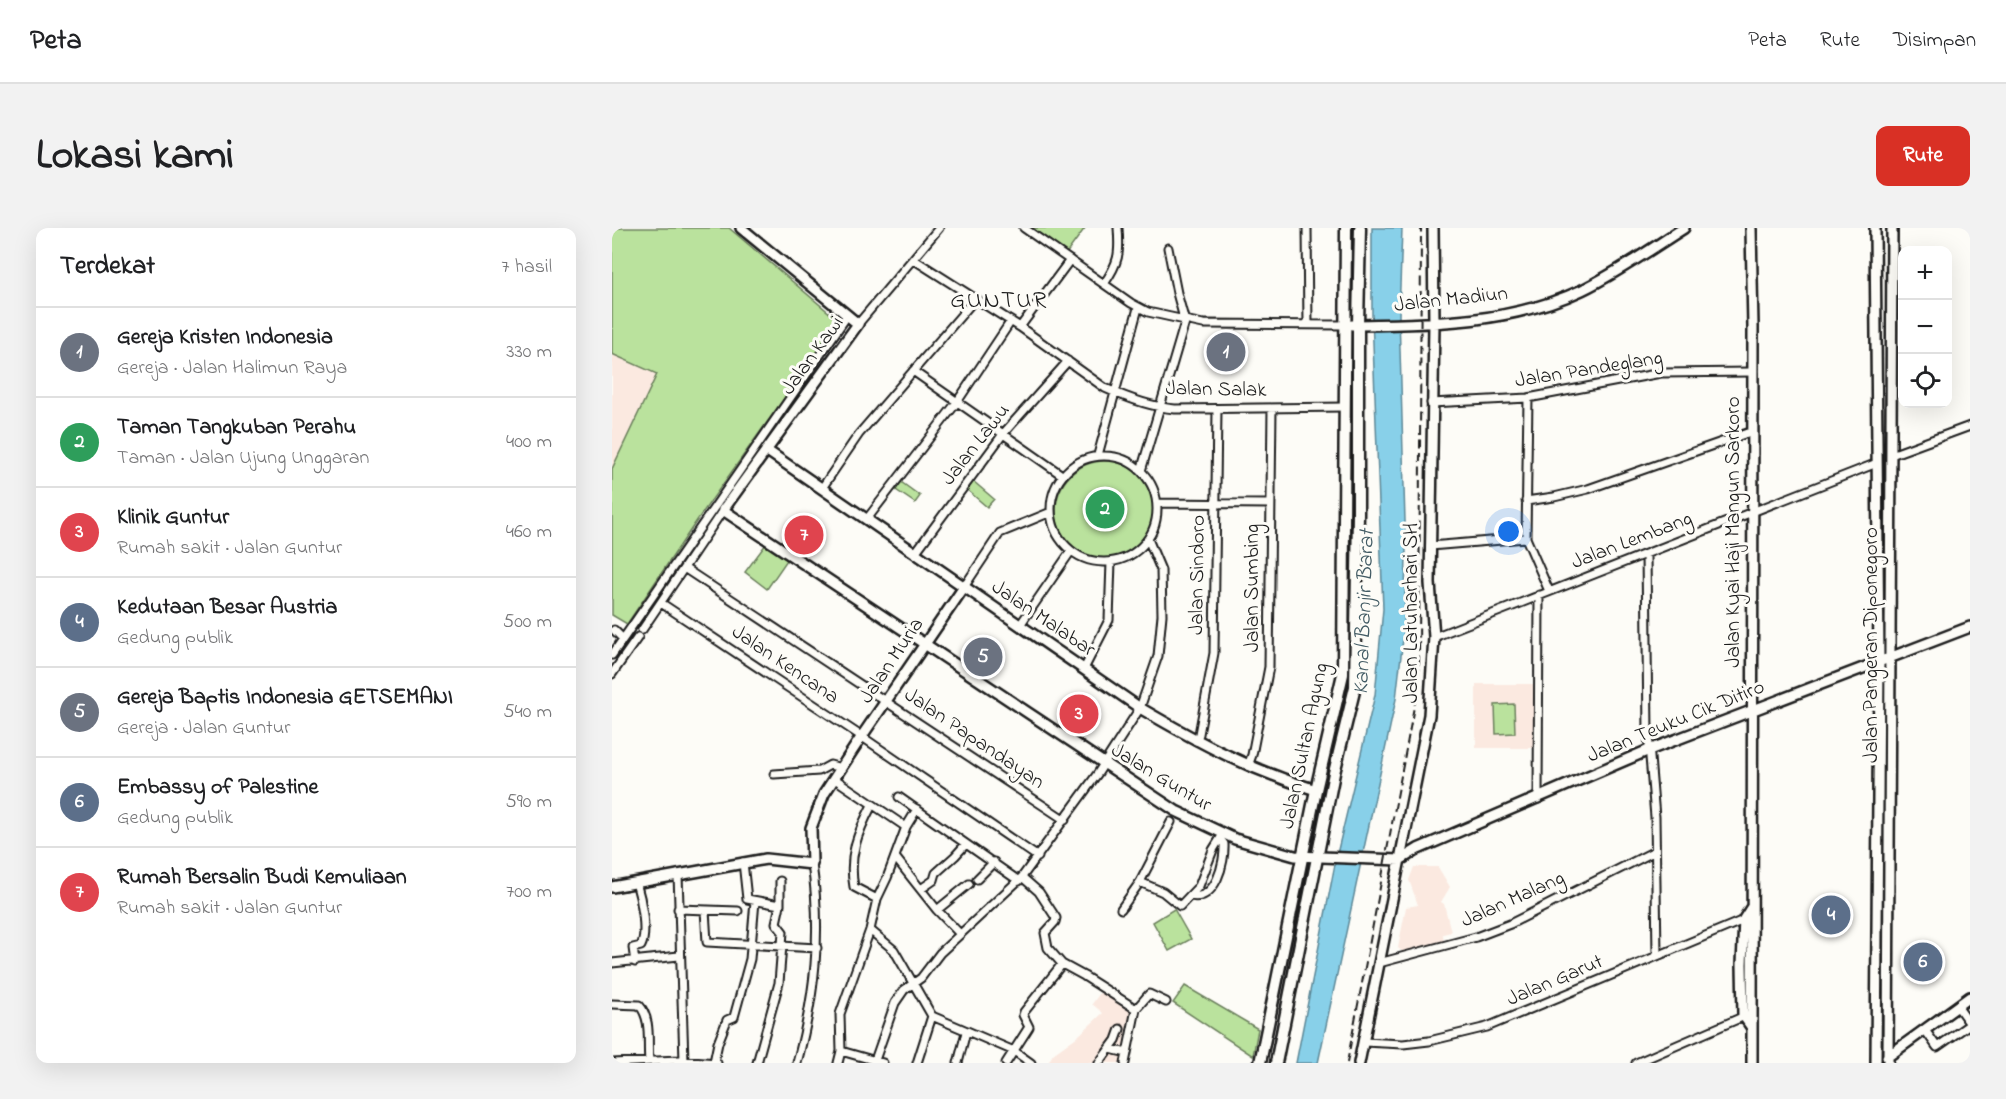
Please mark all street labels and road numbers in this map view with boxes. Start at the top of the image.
street label: Jalan Madiun [1393,279,1509,321]
street label: Jalan Kawi [774,310,852,402]
street label: Jalan Pandeglang [1513,344,1665,398]
street label: Jalan Salak [1165,374,1268,406]
street label: Jalan Kyai Haji Mangun Sarkoro [1719,396,1751,668]
street label: Jalan Lawu [934,398,1018,492]
street label: Jalan Lembang [1567,504,1698,580]
street label: Jalan Sindoro [1182,515,1214,635]
street label: Jalan Latuharhari SH [1397,523,1427,703]
street label: Jalan Sumbing [1238,524,1270,652]
street label: Jalan Pangeran Diponegoro [1857,527,1889,763]
street label: Jalan Malabar [985,573,1102,665]
street label: Jalan Muria [852,612,932,710]
street label: Jalan Kencana [725,618,845,712]
street label: Jalan Sultan Agung [1273,660,1339,832]
street label: Jalan Teuku Cik Ditiro [1583,673,1769,771]
street label: Jalan Papandayan [897,681,1050,799]
street label: Jalan Guntur [1105,736,1218,820]
street label: Jalan Malang [1456,864,1571,938]
street label: Jalan Garut [1502,947,1608,1015]

